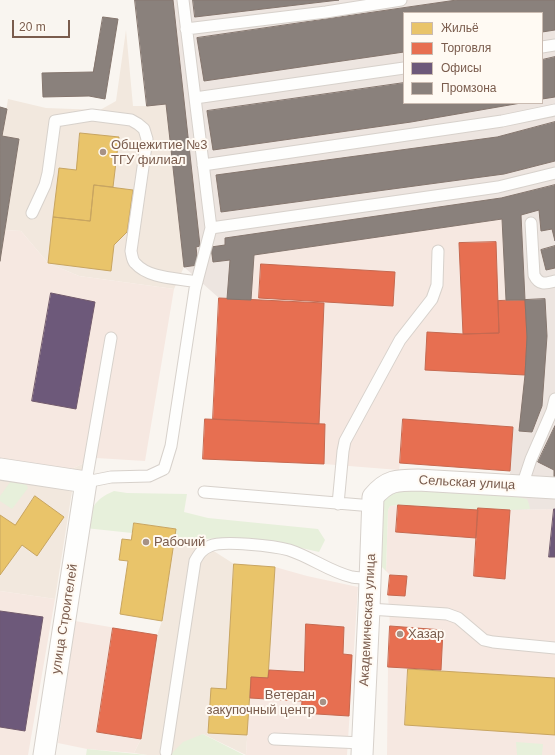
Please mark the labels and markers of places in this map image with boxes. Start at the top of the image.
place label: Общежитие №3 ТГУ филиал [111,137,207,168]
marker: Общежитие №3 ТГУ филиал [98,147,108,157]
place label: Рабочий [154,534,205,550]
marker: Рабочий [141,537,151,547]
place label: Хазар [408,626,444,642]
marker: Хазар [395,629,405,639]
place label: Ветеран закупочный центр [206,687,315,718]
marker: Ветеран закупочный центр [318,697,328,707]

